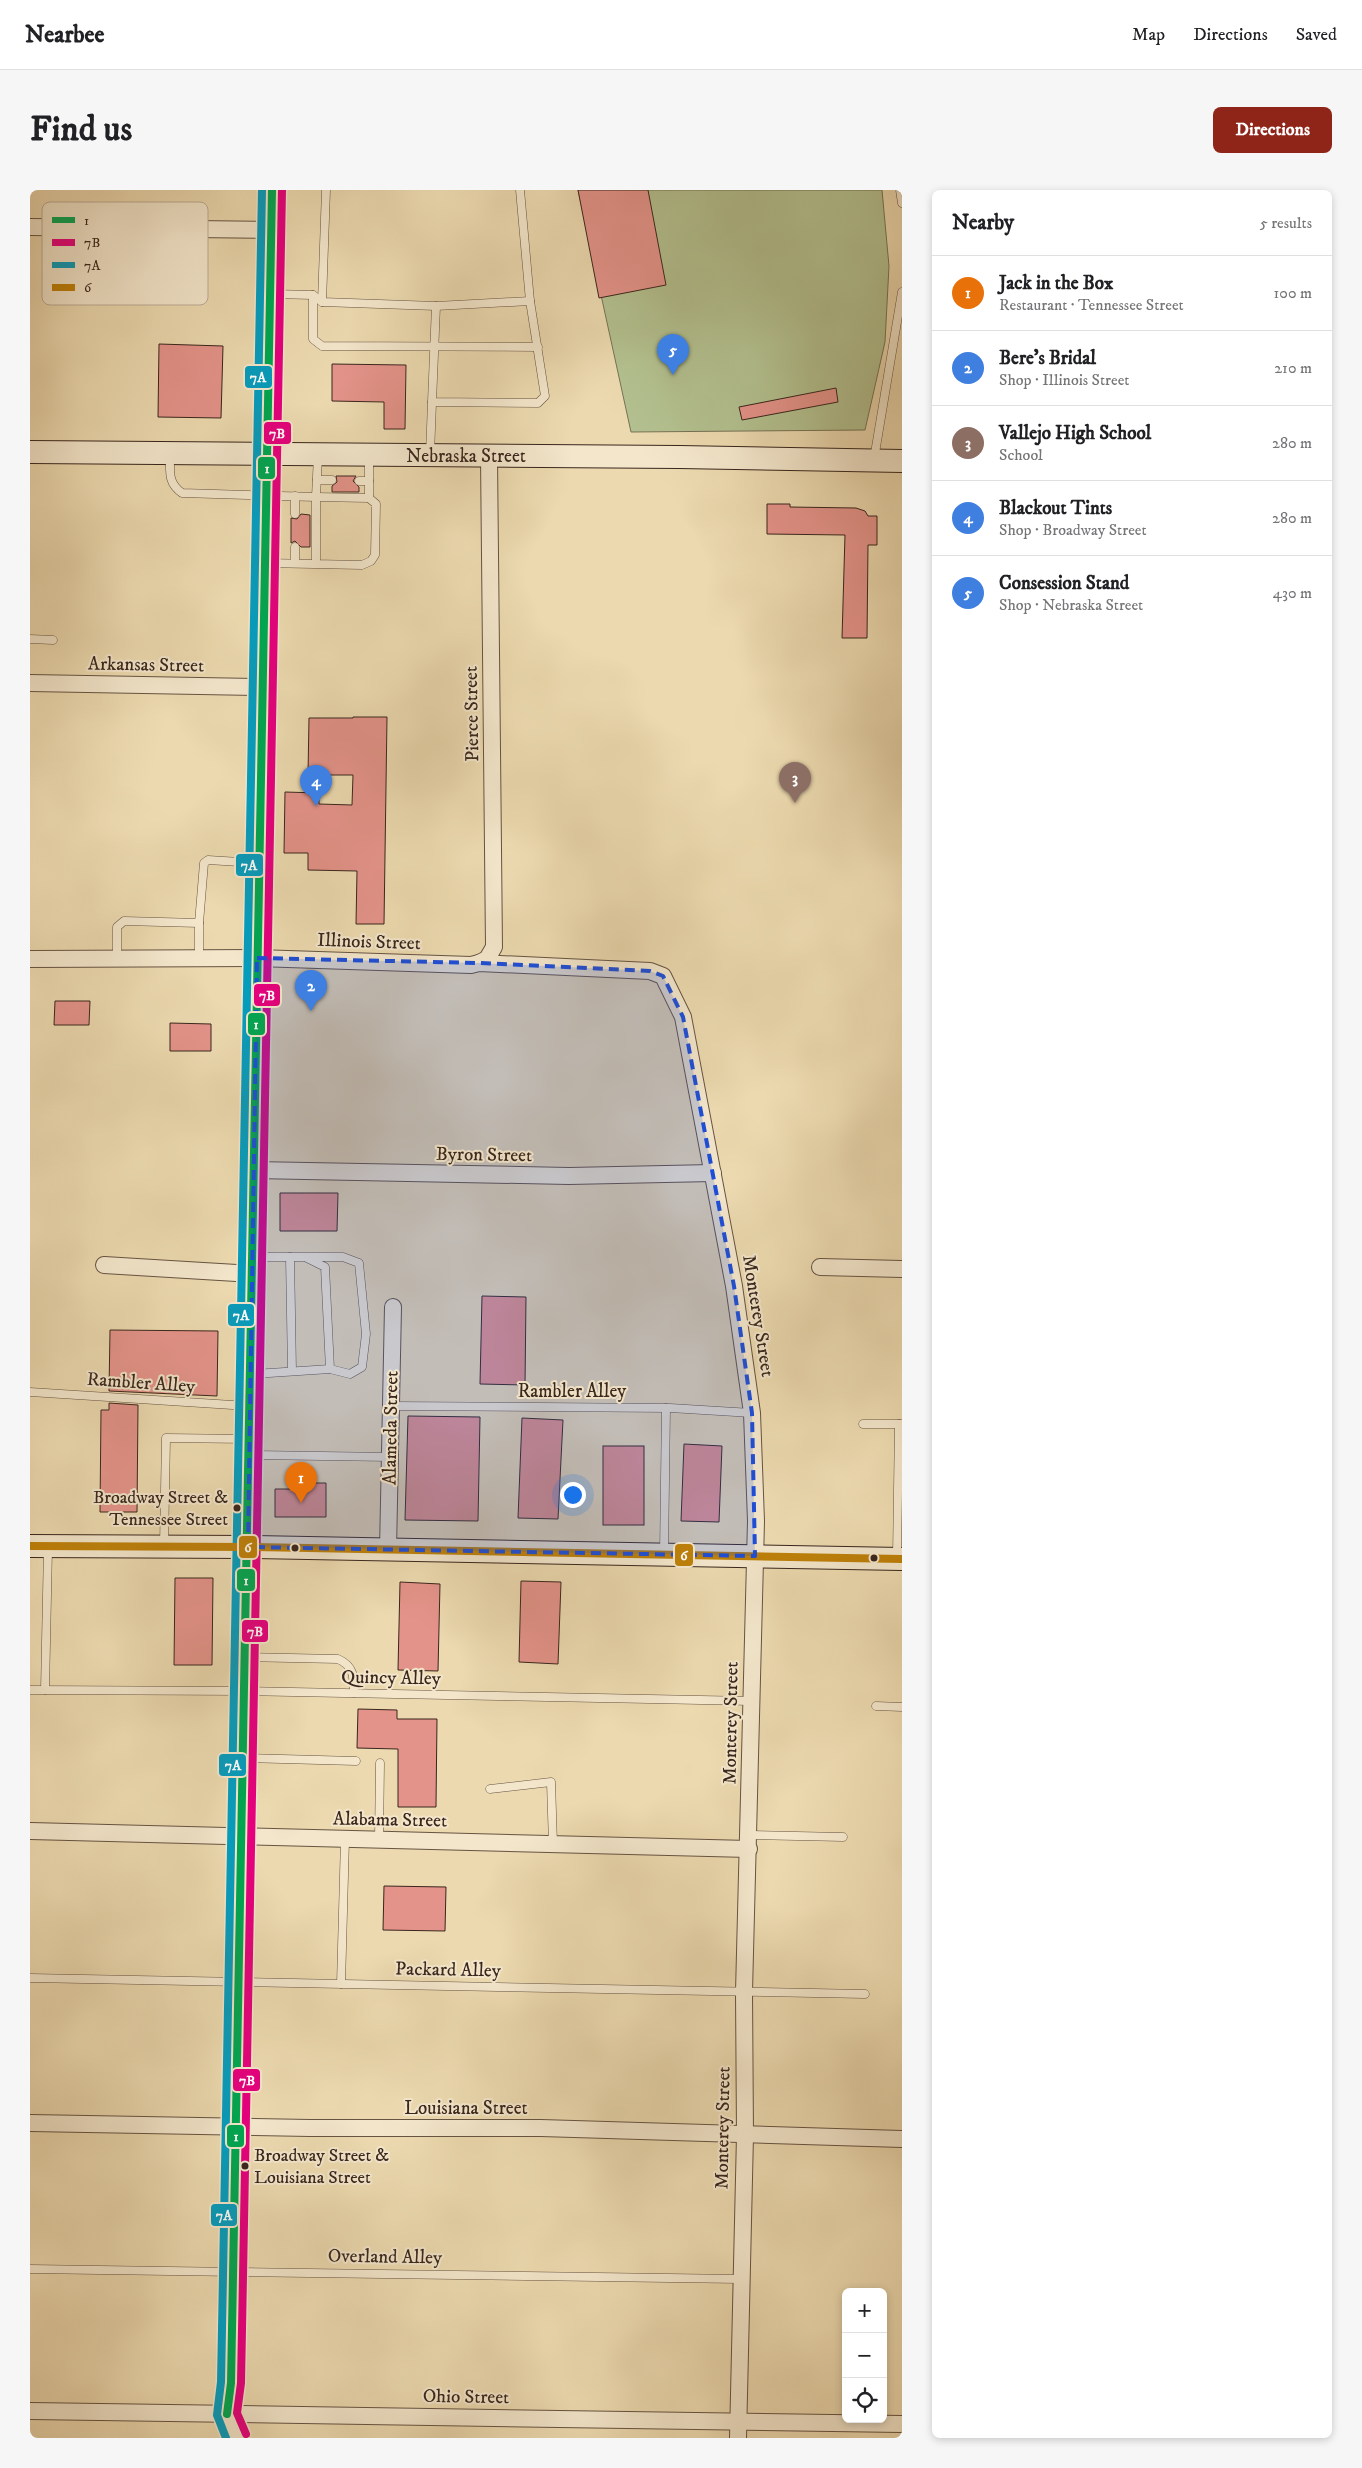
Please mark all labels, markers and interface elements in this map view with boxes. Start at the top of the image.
text: Nearbee [25,20,104,50]
text: Map [1132,24,1165,46]
text: Directions [1193,24,1268,46]
text: Saved [1296,24,1337,46]
button: Directions [1213,107,1332,153]
text: Find us [30,108,132,152]
legend [42,202,208,305]
text: Nearby [952,210,1014,236]
text: 1 [84,212,89,230]
text: 5 results [1260,213,1312,233]
text: 7B [84,234,100,252]
text: 7A [84,257,101,275]
text: Jack in the Box [999,272,1113,295]
text: 6 [84,279,92,297]
text: 1 [965,283,971,303]
text: 100 m [1274,283,1312,303]
text: Restaurant · Tennessee Street [999,295,1184,315]
pin: 5 [657,334,689,375]
text: Bere's Bridal [999,347,1096,370]
text: 2 [964,358,972,378]
text: 210 m [1274,358,1312,378]
line badge: 7A [244,365,273,389]
text: 7A [250,369,267,387]
text: Shop · Illinois Street [999,370,1129,390]
line badge: 7B [263,421,292,445]
text: Vallejo High School [999,422,1151,445]
text: 7B [269,425,285,443]
text: 3 [965,433,971,453]
text: 280 m [1272,433,1312,453]
street label: Nebraska Street [406,445,526,468]
text: School [999,445,1043,465]
line badge: 1 [257,456,276,480]
text: 1 [264,460,270,478]
text: Blackout Tints [999,497,1112,520]
text: 4 [963,508,973,528]
text: 280 m [1272,508,1312,528]
text: Shop · Broadway Street [999,520,1147,540]
text: Consession Stand [999,572,1129,595]
text: 5 [964,583,972,603]
text: 430 m [1273,583,1312,603]
text: Shop · Nebraska Street [999,595,1143,615]
street label: Arkansas Street [88,652,204,678]
street label: Pierce Street [460,666,484,762]
pin: 3 [779,762,811,803]
pin: 4 [300,765,332,806]
line badge: 7A [235,853,264,877]
text: 7A [241,857,258,875]
street label: Illinois Street [317,929,421,955]
pin: 2 [295,970,327,1011]
line badge: 7B [253,983,281,1007]
text: 7B [259,987,275,1005]
line badge: 1 [247,1012,266,1036]
text: 1 [253,1016,259,1034]
street label: Byron Street [436,1143,532,1167]
street label: Monterey Street [737,1253,779,1379]
line badge: 7A [227,1303,255,1327]
text: 7A [233,1307,250,1325]
street label: Rambler Alley [86,1368,197,1398]
street label: Alameda Street [379,1371,403,1485]
street label: Rambler Alley [518,1380,627,1403]
pin: 1 [285,1462,317,1503]
your location [560,1482,586,1508]
place label: Broadway Street & Tennessee Street [93,1487,228,1531]
marker: Broadway Street & Tennessee Street [232,1503,242,1513]
line badge: 6 [238,1535,258,1559]
text: 6 [244,1539,252,1557]
unlabelled marker [290,1543,300,1553]
line badge: 6 [674,1543,694,1567]
text: 6 [680,1547,688,1565]
unlabelled marker [869,1553,879,1563]
line badge: 1 [236,1568,256,1592]
text: 1 [243,1572,249,1590]
line badge: 7B [241,1619,269,1643]
text: 7B [247,1623,263,1641]
street label: Monterey Street [718,1661,744,1785]
street label: Quincy Alley [341,1666,442,1690]
line badge: 7A [218,1753,247,1777]
text: 7A [225,1757,242,1775]
street label: Alabama Street [333,1808,447,1832]
street label: Packard Alley [395,1958,502,1982]
street label: Monterey Street [710,2066,736,2190]
line badge: 7B [232,2068,261,2092]
text: 7B [239,2072,255,2090]
street label: Louisiana Street [404,2097,528,2120]
line badge: 1 [226,2124,245,2148]
text: 1 [233,2128,239,2146]
place label: Broadway Street & Louisiana Street [254,2145,389,2189]
marker: Broadway Street & Louisiana Street [240,2161,250,2171]
line badge: 7A [210,2203,238,2227]
text: 7A [216,2207,233,2225]
street label: Overland Alley [328,2245,443,2270]
map controls [842,2288,887,2423]
button: + [842,2288,887,2333]
button: − [842,2333,887,2378]
button: locate [842,2378,887,2423]
street label: Ohio Street [423,2385,509,2409]

